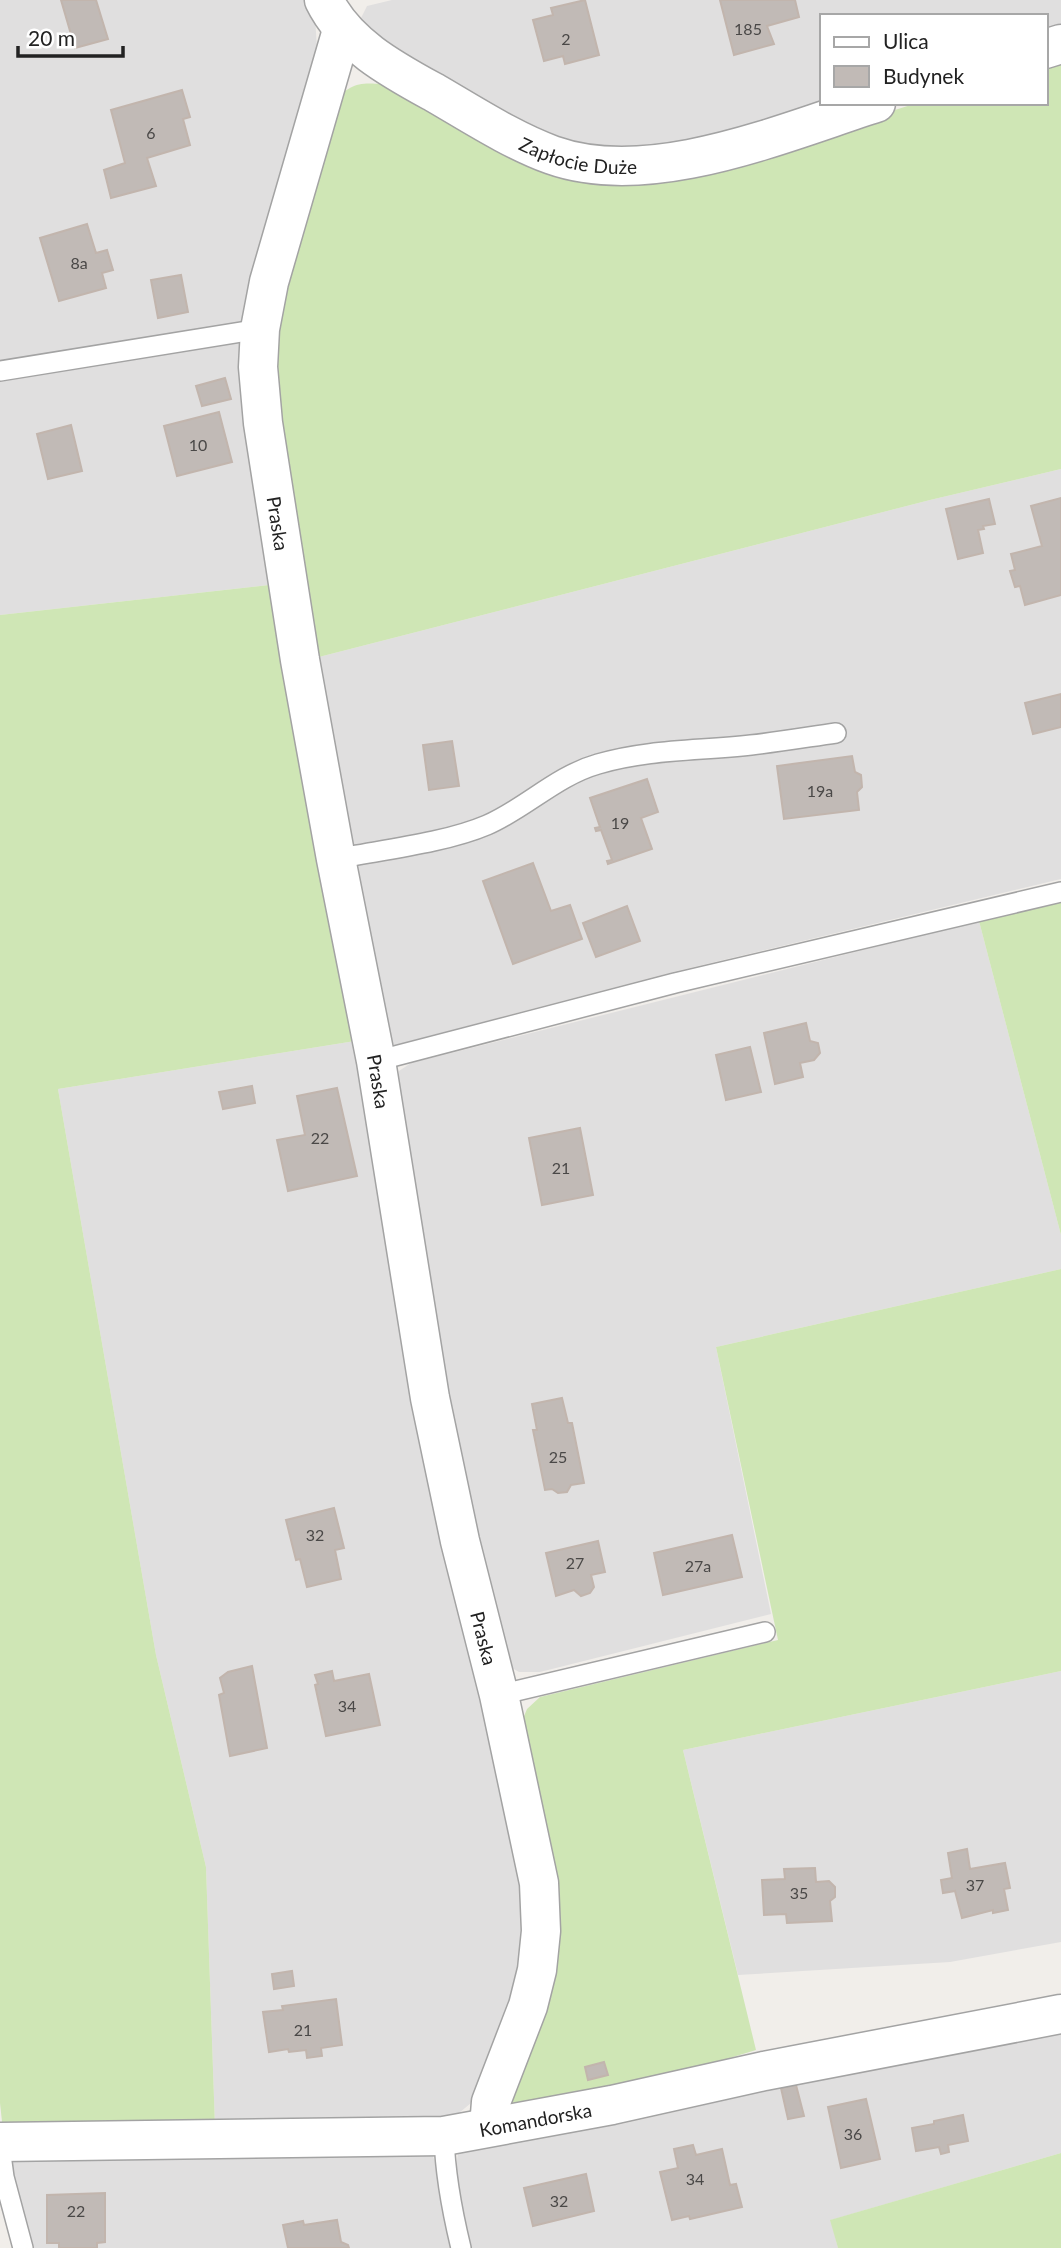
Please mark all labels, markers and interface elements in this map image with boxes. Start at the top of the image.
scale bar [18,14,122,58]
legend [820,14,1047,105]
house number: 185 [734,19,762,38]
text: 20 m [28,25,75,50]
text: Ulica [883,28,929,53]
house number: 2 [561,29,571,48]
text: Budynek [883,63,964,88]
house number: 6 [146,123,156,142]
street label: Zapłocie Duże [516,131,637,178]
house number: 8a [70,253,88,272]
house number: 10 [189,435,207,454]
street label: Praska [263,494,294,552]
house number: 19a [807,781,833,800]
house number: 19 [611,813,629,832]
street label: Praska [363,1052,395,1110]
house number: 22 [311,1128,329,1147]
house number: 21 [552,1158,570,1177]
house number: 25 [549,1447,567,1466]
house number: 32 [306,1525,324,1544]
house number: 27 [566,1553,584,1572]
house number: 27a [685,1556,711,1575]
street label: Praska [467,1609,502,1667]
house number: 34 [338,1696,356,1715]
house number: 37 [966,1875,984,1894]
house number: 35 [790,1883,808,1902]
house number: 21 [294,2020,312,2039]
street label: Komandorska [477,2097,594,2141]
house number: 36 [844,2124,862,2143]
house number: 34 [686,2169,704,2188]
house number: 32 [550,2191,568,2210]
house number: 22 [67,2201,85,2220]

